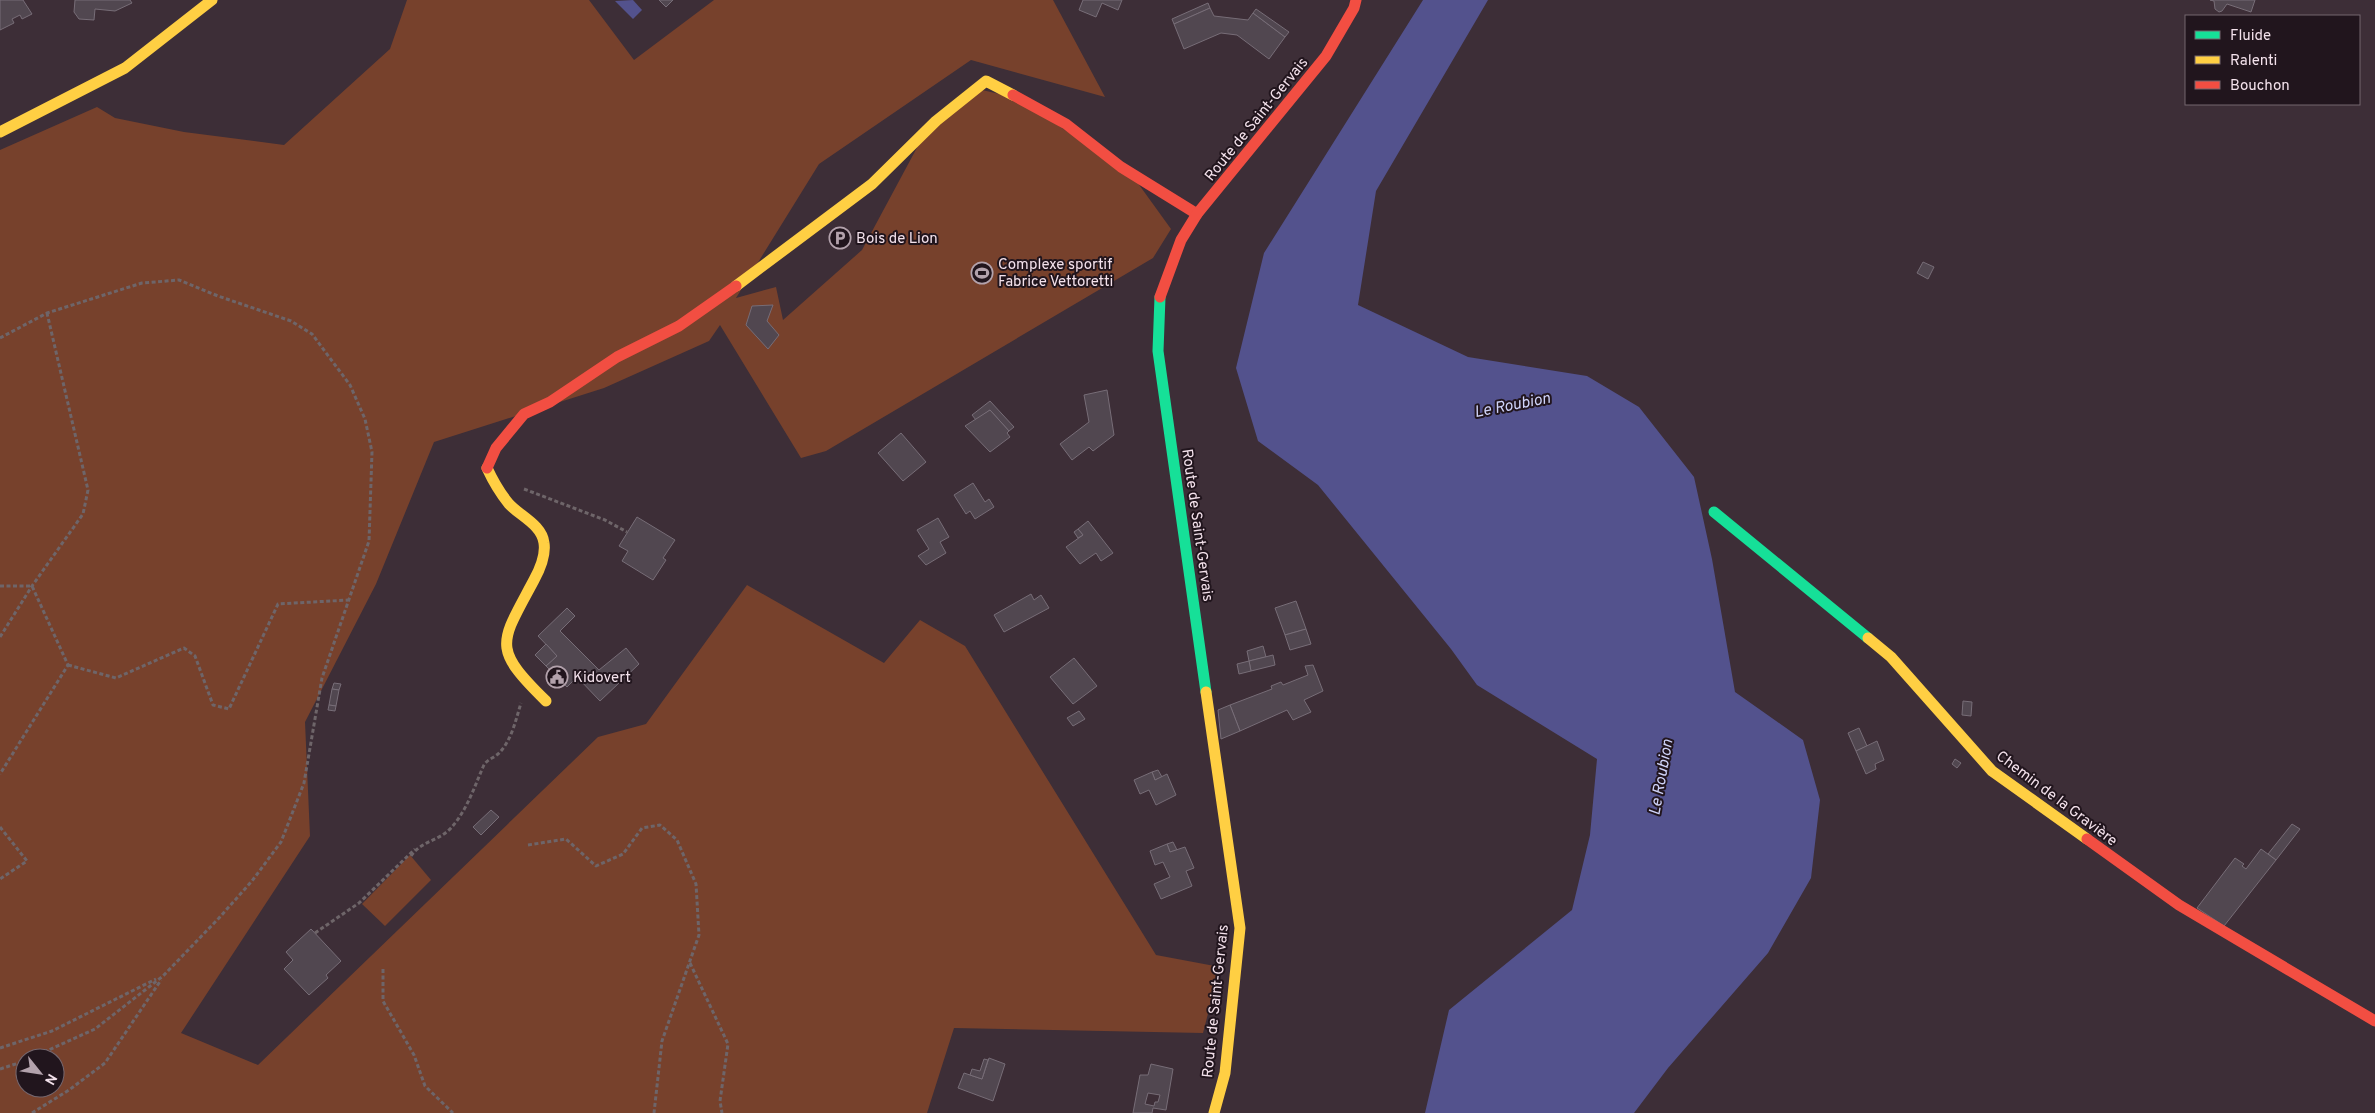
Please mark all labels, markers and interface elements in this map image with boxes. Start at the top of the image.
legend [2185,15,2360,105]
text: Fluide [2230,27,2271,46]
text: Ralenti [2230,52,2277,71]
street label: Route de Saint-Gervais [1201,54,1313,186]
text: Bouchon [2230,77,2290,96]
parking icon: Bois de Lion [828,226,852,250]
place label: Bois de Lion [856,230,938,249]
place label: Complexe sportif Fabrice Vettoretti [998,256,1113,292]
sports icon: Complexe sportif Fabrice Vettoretti [970,261,994,285]
water label: Le Roubion [1473,389,1552,423]
street label: Route de Saint-Gervais [1176,448,1217,603]
public building icon: Kidovert [545,665,569,689]
place label: Kidovert [573,669,631,688]
water label: Le Roubion [1645,737,1679,817]
street label: Chemin de la Gravière [1992,747,2121,851]
street label: Route de Saint-Gervais [1199,924,1234,1079]
north arrow [15,1048,65,1098]
text: N [40,1070,60,1087]

